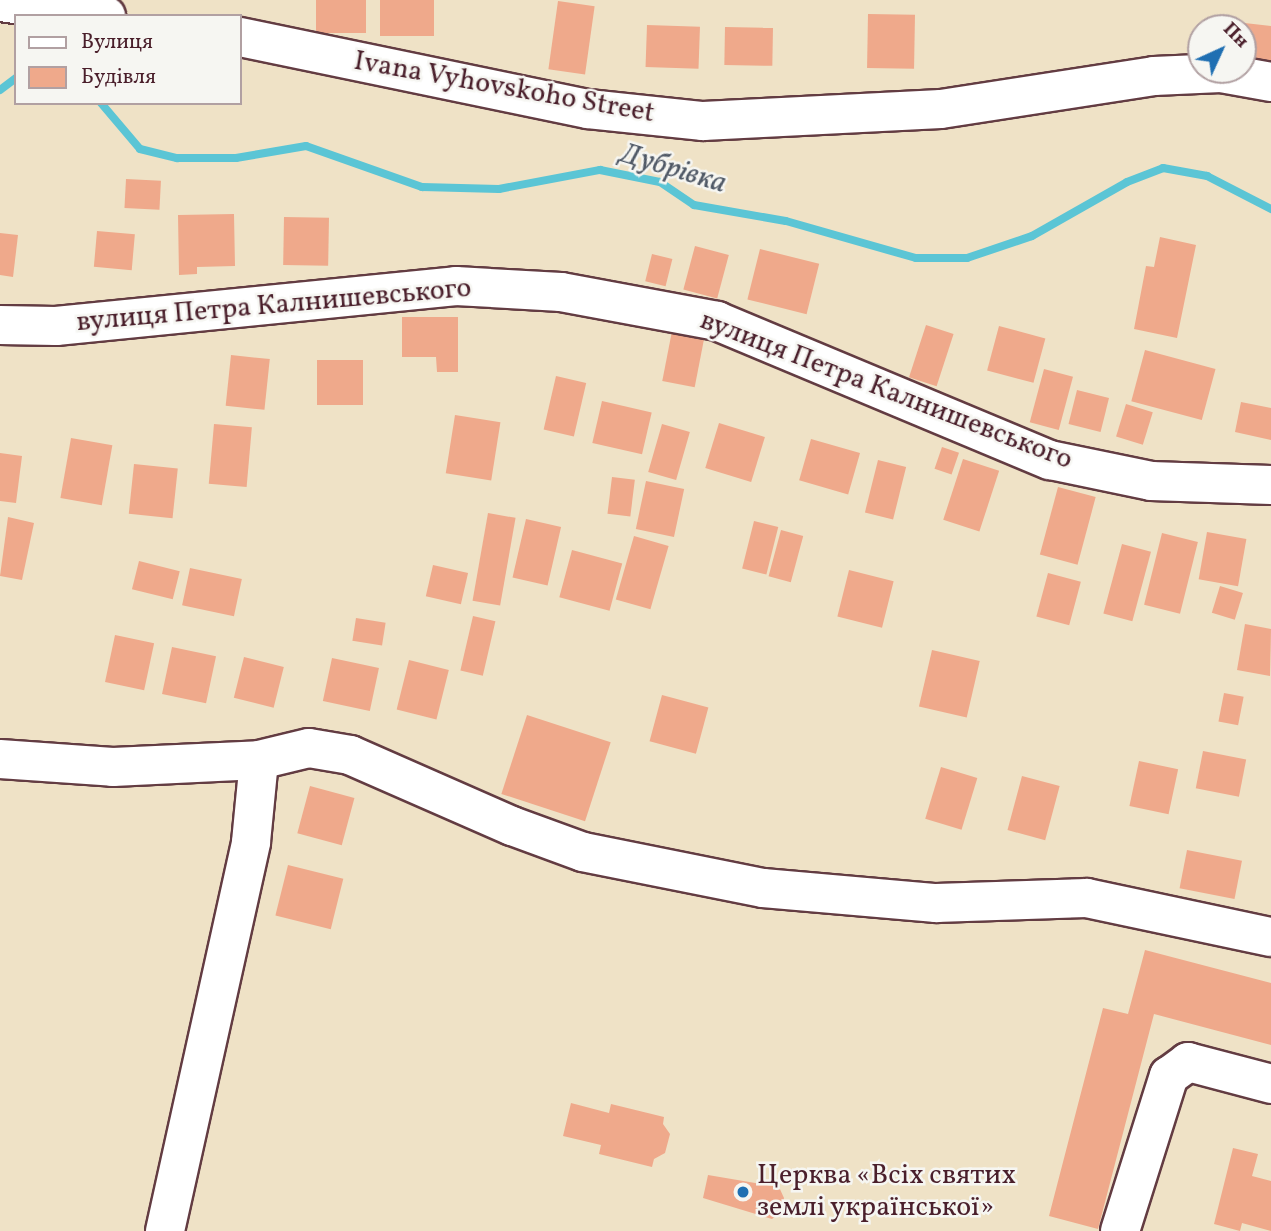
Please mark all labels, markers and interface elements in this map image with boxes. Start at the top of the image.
legend [14,14,242,105]
north arrow [1187,14,1257,84]
text: Пн [1217,17,1254,54]
text: Вулиця [81,28,153,57]
street label: Ivana Vyhovskoho Street [351,45,657,131]
text: Будівля [81,63,156,92]
water label: Дубрівка [615,136,731,202]
street label: вулиця Петра Калнишевського [75,272,473,340]
street label: вулиця Петра Калнишевського [695,304,1077,478]
place label: Церква «Всіх святих землі української» [757,1159,1017,1225]
marker: Церква «Всіх святих землі української» [735,1184,751,1200]

